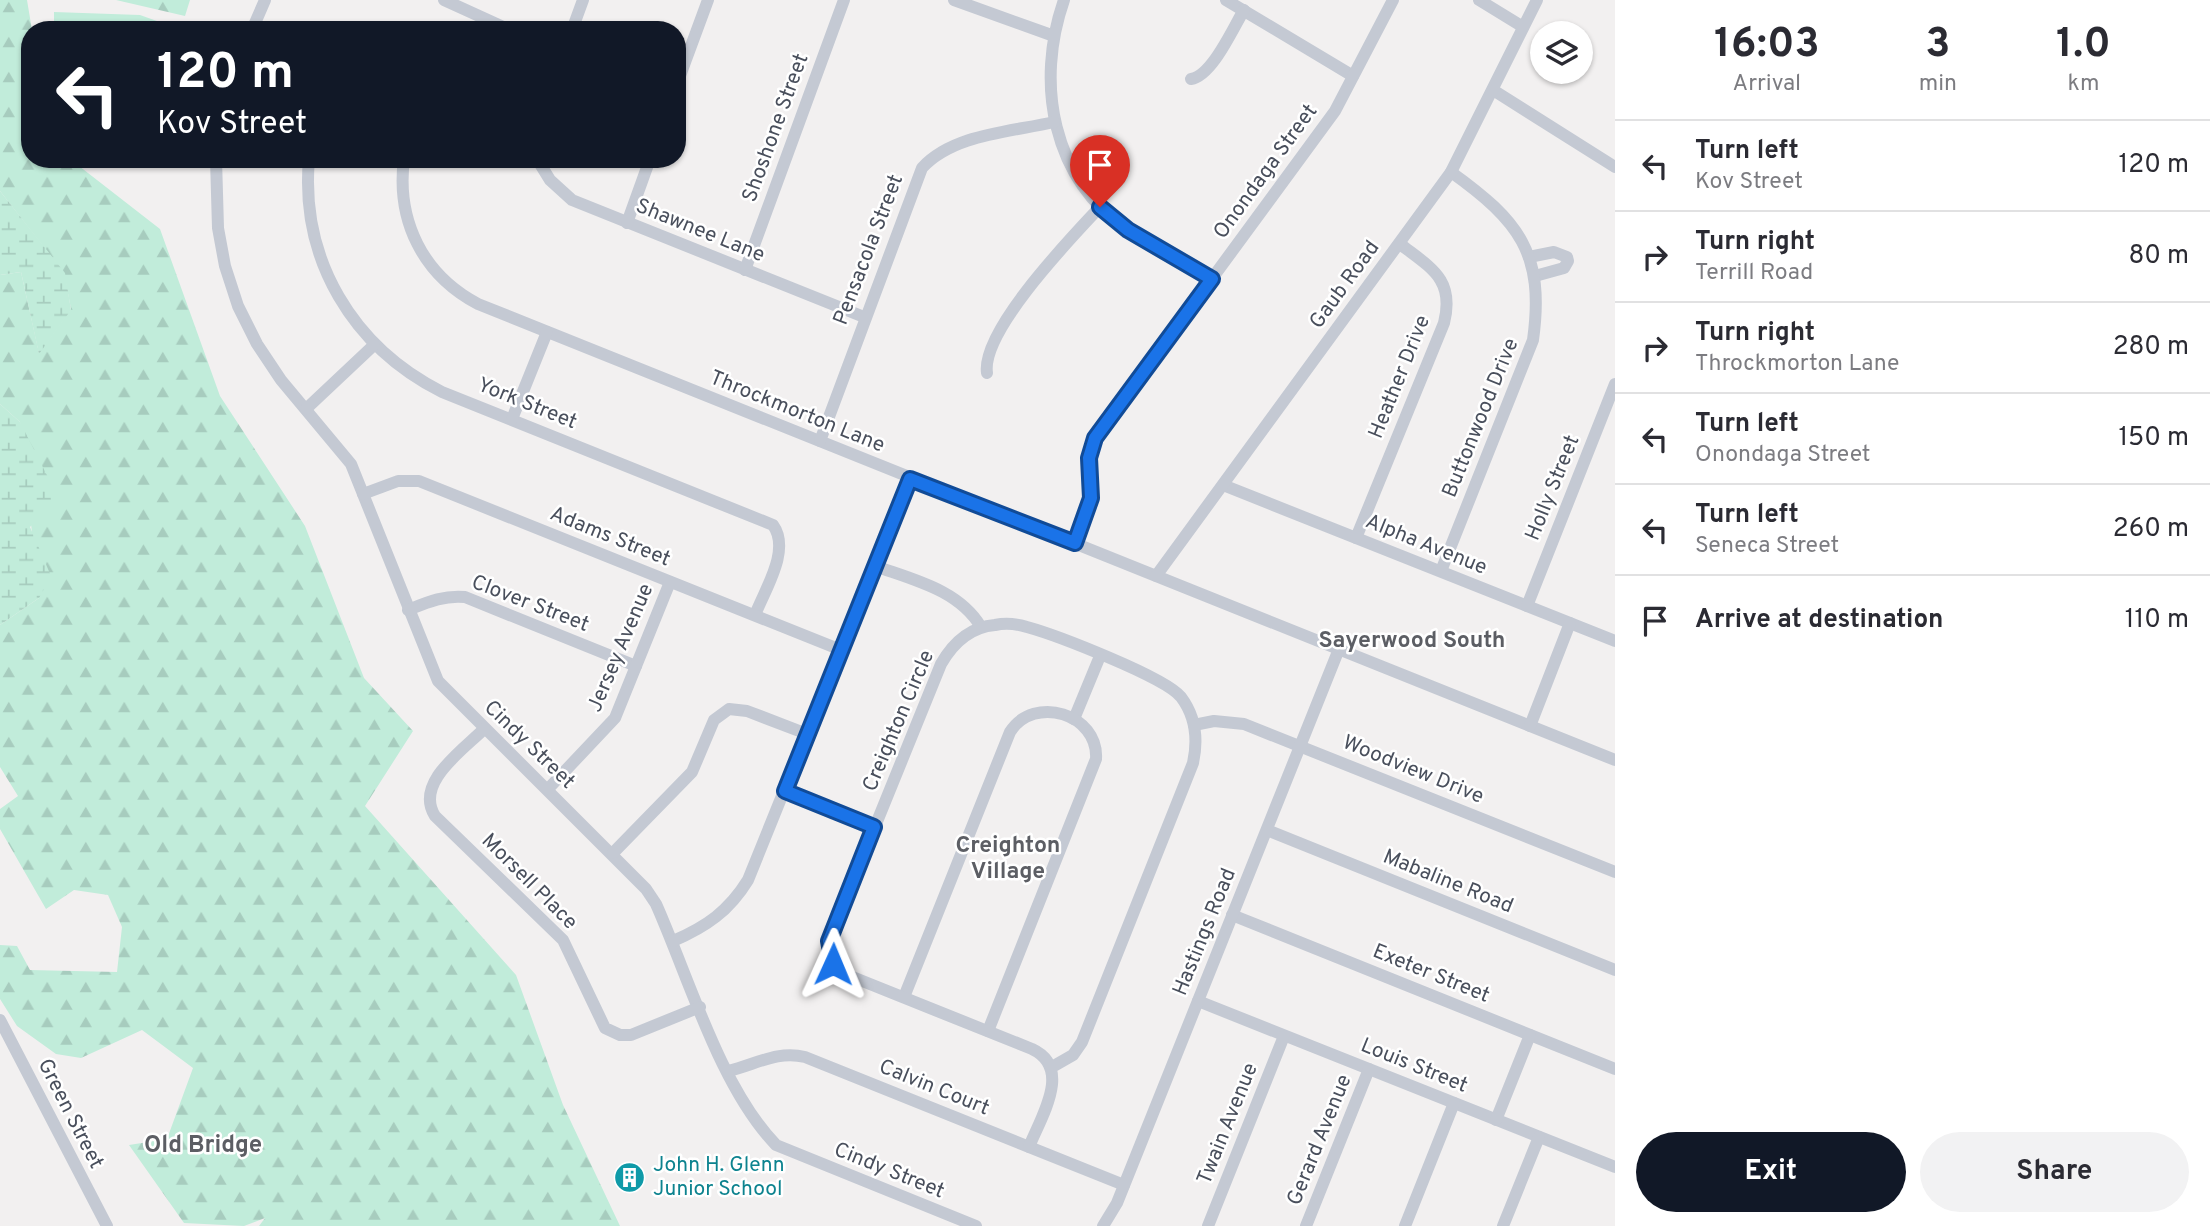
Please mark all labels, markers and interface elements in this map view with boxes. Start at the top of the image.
text: 16:03 [1714,19,1820,72]
text: 3 [1925,19,1950,72]
text: 1.0 [2056,19,2111,72]
map controls [1530,21,1593,84]
button: layers [1530,21,1593,84]
text: 120 m [157,44,294,106]
icon: left [42,49,133,140]
street label: Shoshone Street [737,50,815,206]
text: Arrival [1733,70,1801,99]
text: min [1919,70,1957,99]
text: km [2068,70,2099,99]
street label: Onondaga Street [1208,99,1324,245]
text: Kov Street [157,105,307,145]
pin [1070,135,1130,207]
text: Turn left [1695,135,1799,168]
icon: arrive [1081,146,1119,184]
icon: left [1636,147,1674,185]
text: 120 m [2119,149,2189,182]
text: Kov Street [1695,168,1803,197]
street label: Pensacola Street [828,171,910,329]
street label: Shawnee Lane [631,193,769,269]
text: Turn right [1695,226,1815,259]
street label: Gaub Road [1304,236,1386,334]
icon: right [1636,238,1674,276]
text: 80 m [2129,240,2189,273]
text: Terrill Road [1695,259,1813,288]
street label: Heather Drive [1363,311,1437,443]
text: Turn right [1695,317,1815,350]
icon: right [1636,329,1674,367]
text: 280 m [2113,331,2189,364]
street label: Buttonwood Drive [1437,334,1525,502]
text: Throckmorton Lane [1695,350,1899,379]
street label: Throckmorton Lane [705,365,889,459]
street label: York Street [473,372,581,436]
text: Turn left [1695,408,1799,441]
icon: left [1636,420,1674,458]
text: 150 m [2118,422,2189,455]
street label: Holly Street [1520,431,1586,545]
text: Onondaga Street [1695,441,1871,470]
text: Turn left [1695,499,1799,532]
street label: Adams Street [546,501,674,573]
street label: Alpha Avenue [1361,508,1491,582]
icon: left [1636,511,1674,549]
text: 260 m [2113,513,2189,546]
text: Seneca Street [1695,532,1839,561]
street label: Clover Street [467,569,593,639]
street label: Jersey Avenue [582,580,660,716]
icon: arrive [1636,602,1674,640]
text: Arrive at destination [1695,604,1943,637]
text: 110 m [2125,604,2189,637]
district label: Sayerwood South [1319,627,1506,656]
street label: Creighton Circle [857,646,941,796]
street label: Cindy Street [478,695,580,795]
street label: Woodview Drive [1338,729,1488,811]
street label: Morsell Place [475,828,583,936]
district label: Creighton Village [956,832,1060,887]
street label: Mabaline Road [1379,844,1517,920]
street label: Hastings Road [1167,864,1243,1000]
position arrow [796,927,870,1001]
street label: Exeter Street [1368,938,1494,1010]
street label: Louis Street [1356,1032,1472,1100]
street label: Green Street [31,1054,109,1174]
street label: Calvin Court [875,1054,993,1122]
street label: Twain Avenue [1191,1059,1265,1189]
street label: Gerard Avenue [1281,1071,1359,1209]
district label: Old Bridge [144,1131,262,1161]
button: Exit [1636,1132,1906,1212]
button: Share [1920,1132,2189,1212]
street label: Cindy Street [830,1137,948,1205]
place label: John H. Glenn Junior School [653,1152,785,1203]
building icon: John H. Glenn Junior School [613,1160,647,1194]

